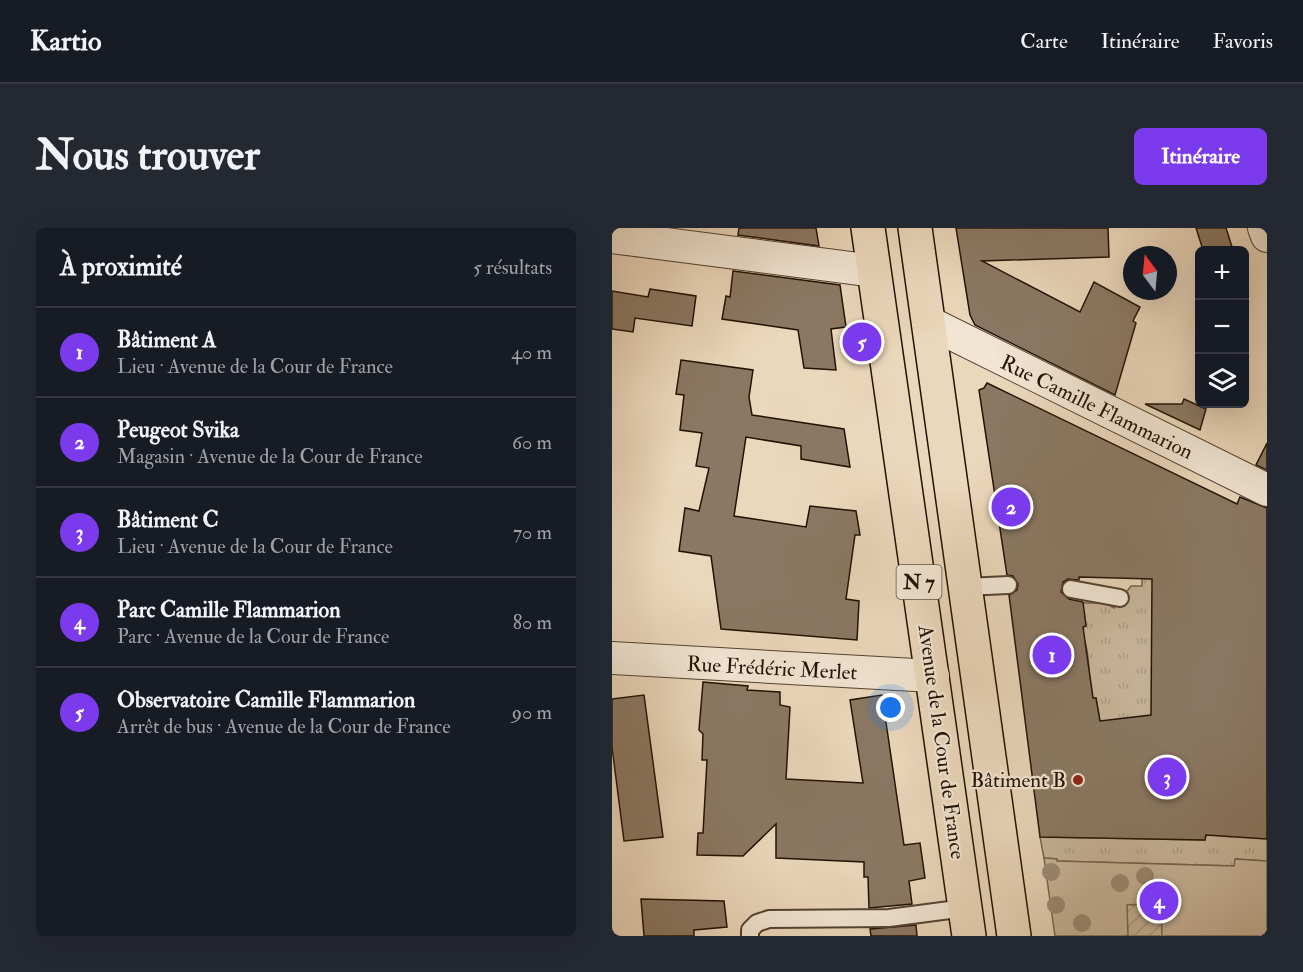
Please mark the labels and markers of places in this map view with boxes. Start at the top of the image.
pin: 5 [842,320,882,364]
pin: 2 [992,484,1030,530]
pin: 1 [1032,632,1072,678]
pin: 3 [1148,754,1186,800]
place label: Bâtiment B [971,767,1066,794]
marker: Bâtiment B [1071,773,1085,787]
pin: 4 [1140,878,1178,924]

